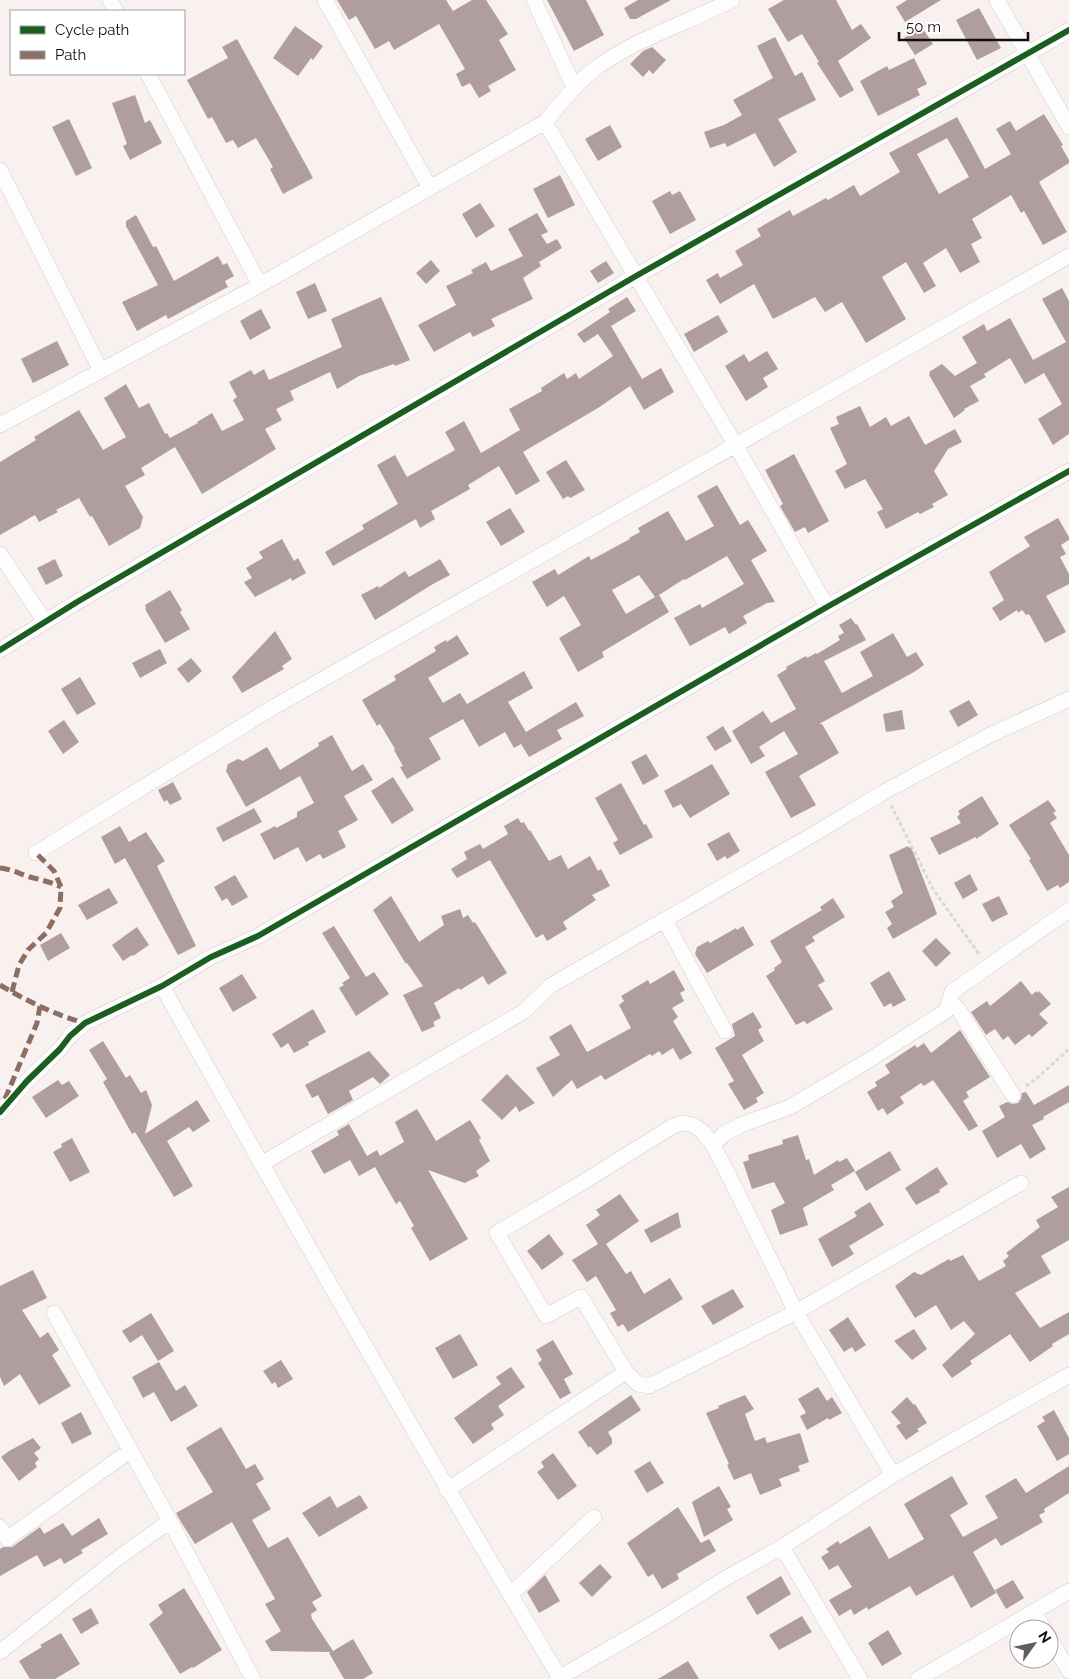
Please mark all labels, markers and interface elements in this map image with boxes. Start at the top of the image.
legend [10,10,185,75]
scale bar [899,10,1028,42]
text: 50 m [906,18,941,36]
text: Cycle path [55,21,129,39]
text: Path [55,46,86,64]
north arrow [1009,1619,1059,1669]
text: N [1035,1628,1055,1646]

